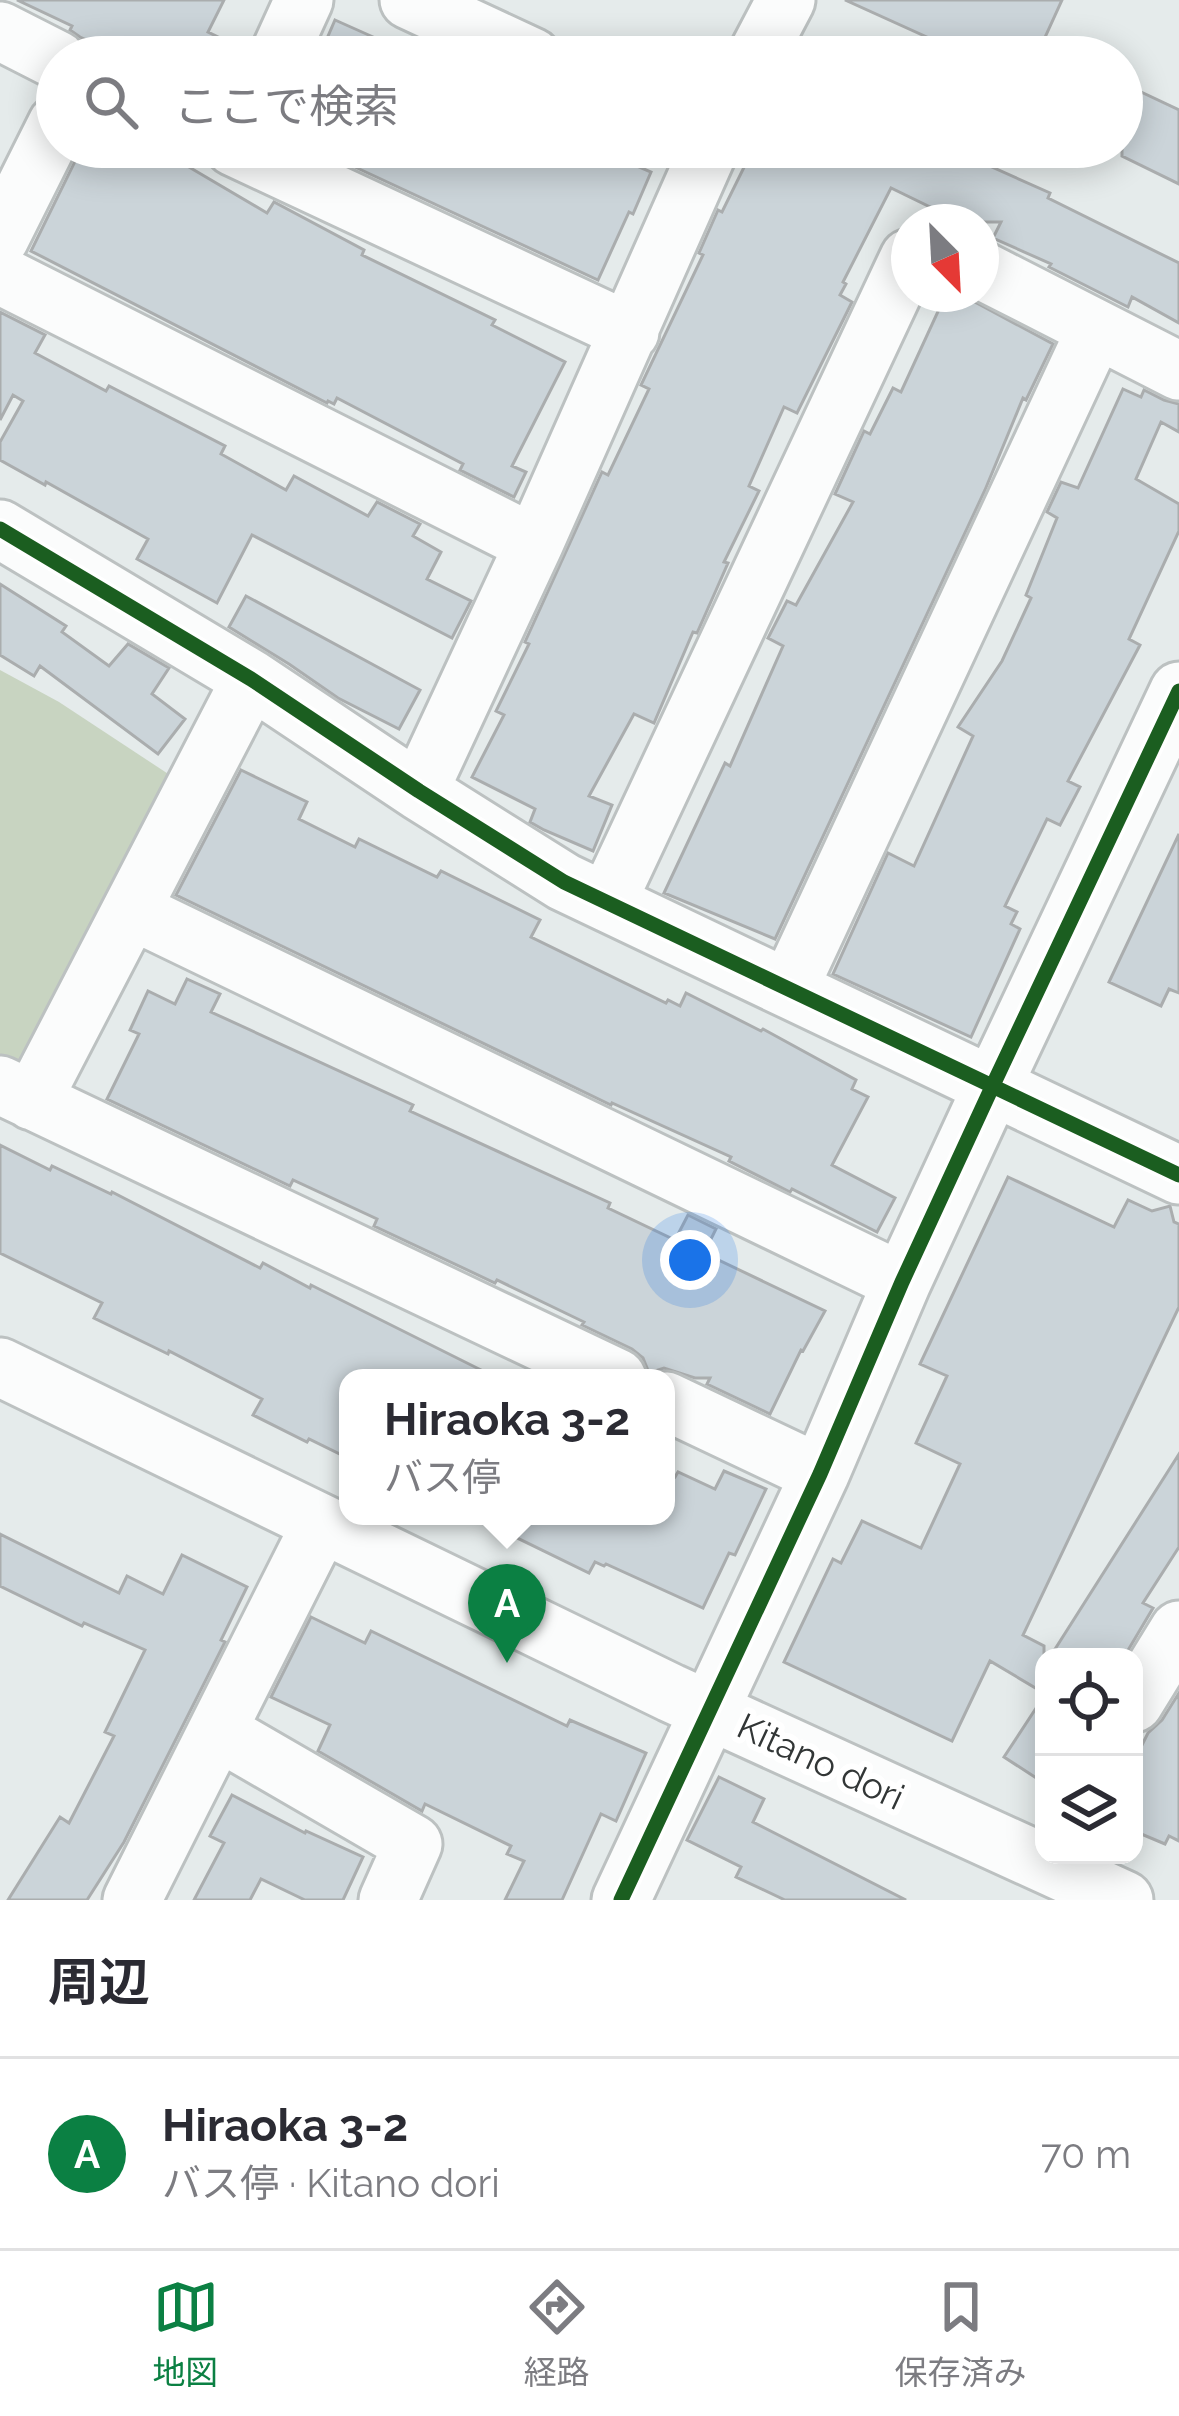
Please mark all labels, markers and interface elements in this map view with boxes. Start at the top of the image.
search box [36,36,1143,168]
icon: search [78,69,144,135]
text: ここで検索 [174,80,399,133]
north arrow [891,204,999,312]
your location [660,1230,720,1290]
popup [339,1369,675,1525]
text: Hiraoka 3-2 [384,1393,630,1446]
text: バス停 [384,1454,501,1500]
pin: A [468,1564,546,1663]
map controls [1035,1648,1143,1864]
button: locate [1035,1648,1143,1756]
street label: Kitano dori [731,1704,911,1818]
button: layers [1035,1756,1143,1864]
text: 周辺 [48,1952,150,2012]
text: Hiraoka 3-2 [162,2099,408,2152]
text: A [74,2131,100,2177]
text: 70 m [1041,2131,1131,2177]
text: バス停 · Kitano dori [162,2160,500,2206]
tab: 地図 [153,2274,219,2394]
tab: 経路 [524,2274,590,2394]
tab: 保存済み [895,2274,1027,2394]

